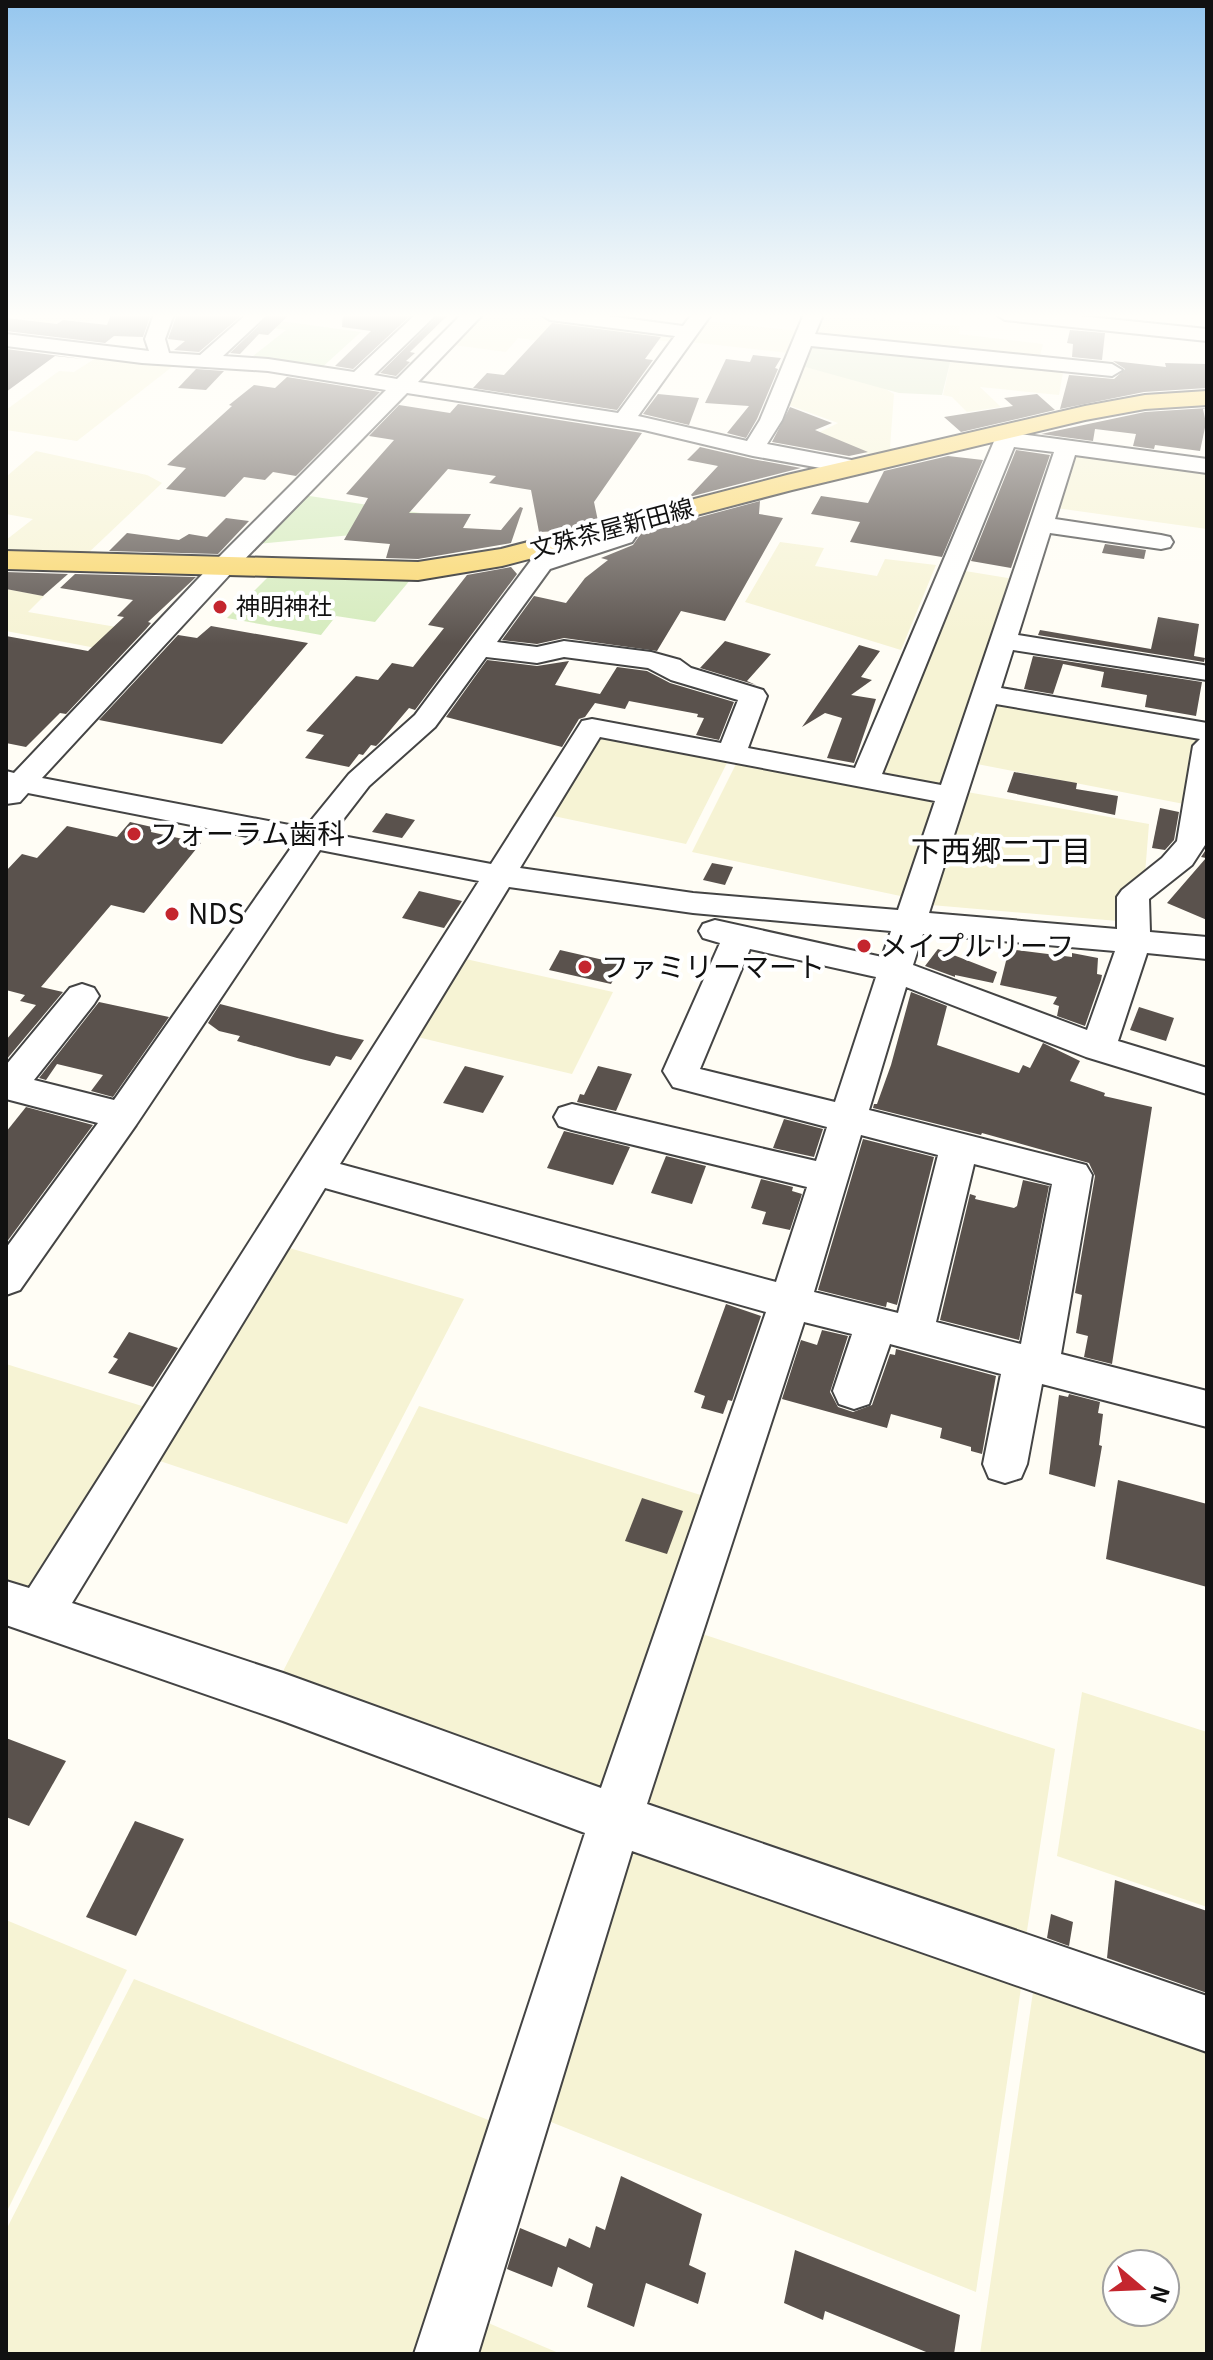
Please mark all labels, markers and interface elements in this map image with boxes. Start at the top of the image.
street label: 文殊茶屋新田線 [526,488,697,565]
place label: 神明神社 [236,587,332,622]
marker: 神明神社 [211,598,229,616]
place label: フォーラム歯科 [150,812,345,852]
marker: フォーラム歯科 [125,825,143,843]
district label: 下西郷二丁目 [911,827,1091,871]
place label: NDS [188,892,244,932]
marker: NDS [163,905,181,923]
place label: メイプルリーフ [880,924,1074,964]
marker: メイプルリーフ [855,937,873,955]
place label: ファミリーマート [601,945,825,985]
marker: ファミリーマート [576,958,594,976]
north arrow [1101,2248,1181,2328]
text: N [1144,2282,1180,2308]

